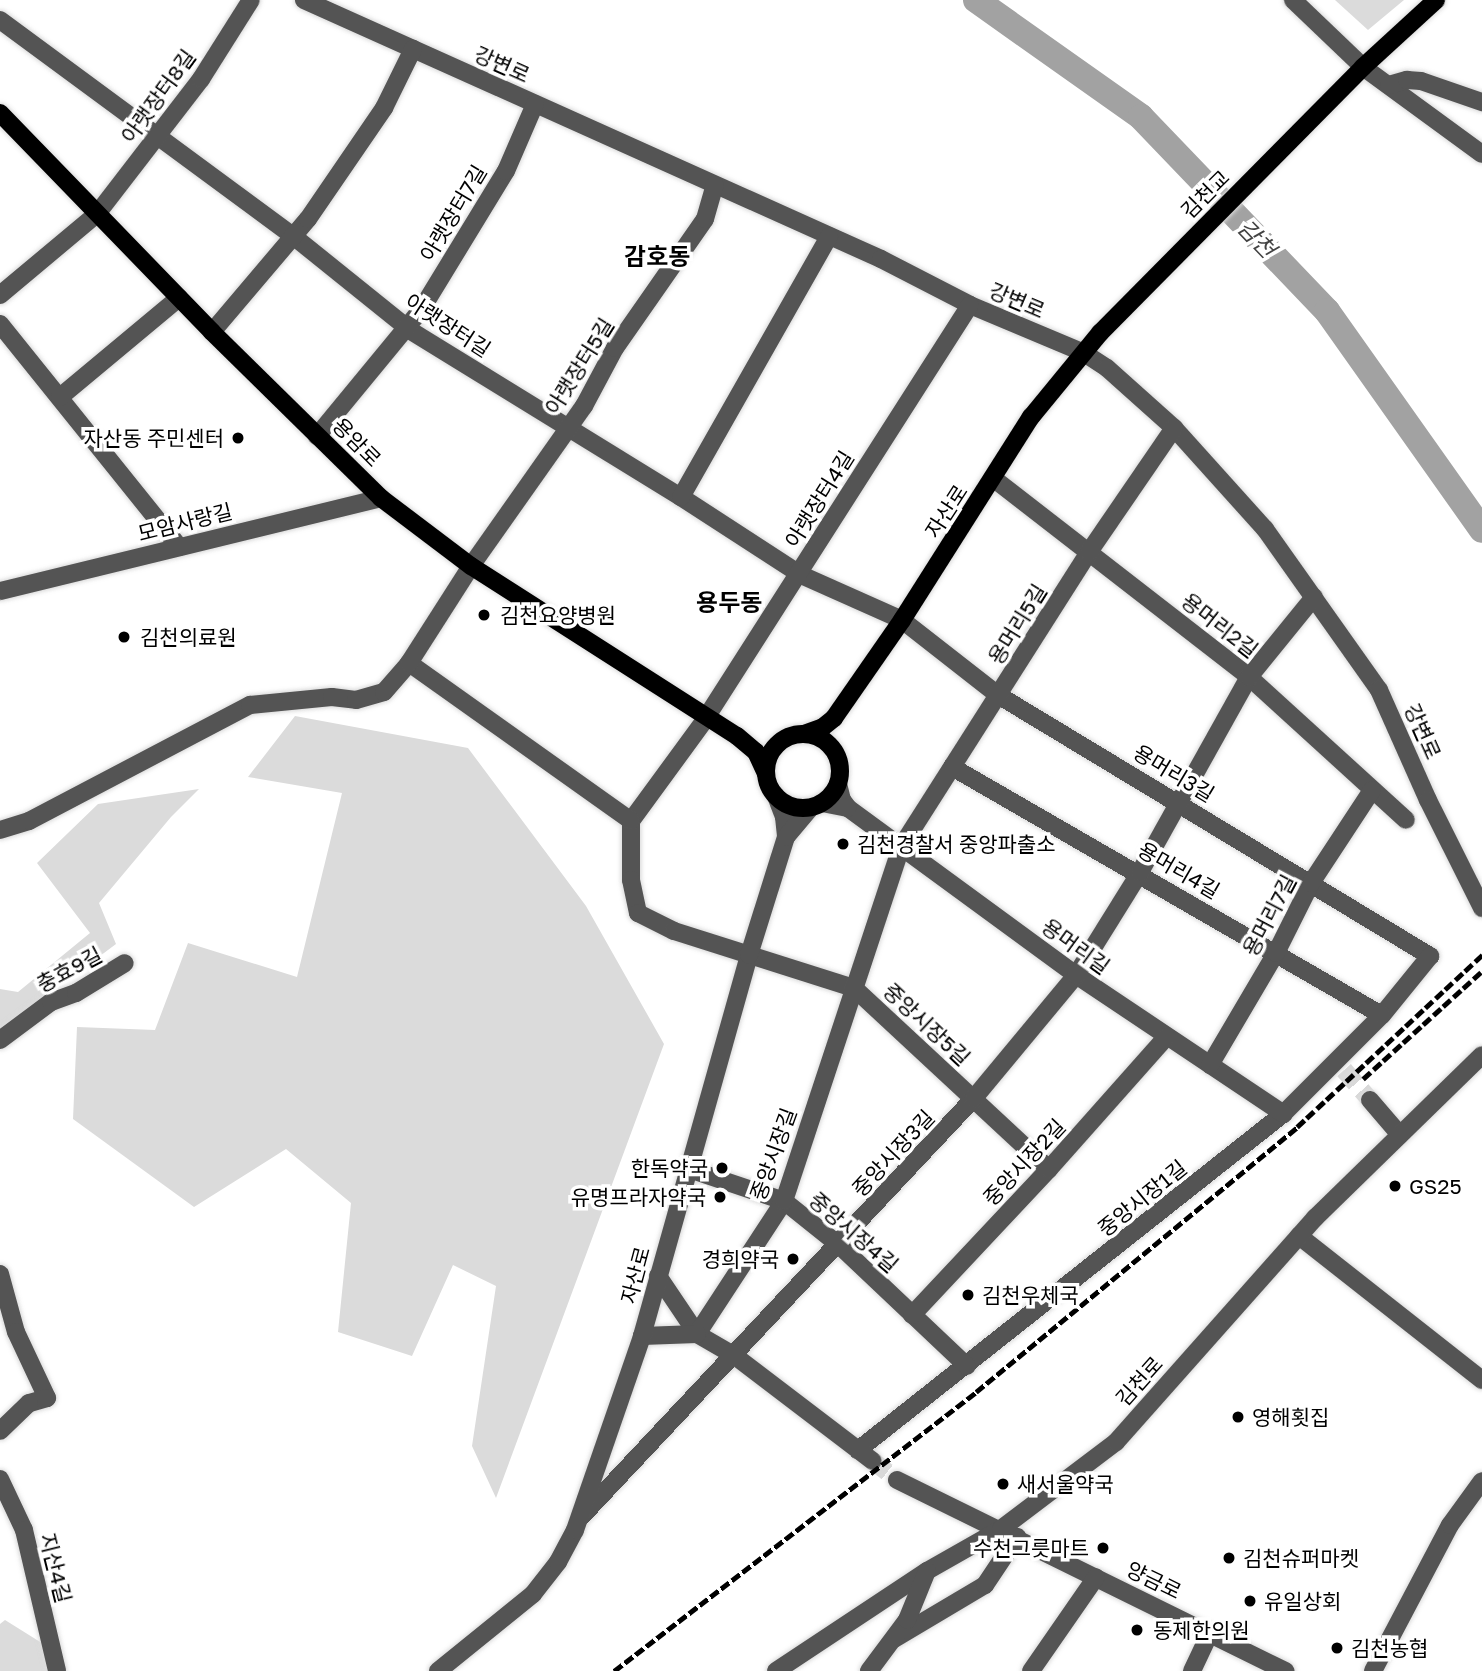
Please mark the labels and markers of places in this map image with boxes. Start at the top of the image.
place label: 자산동 주민센터 [84,425,224,451]
marker: 자산동 주민센터 [230,430,246,446]
place label: 김천요양병원 [500,602,616,628]
marker: 김천요양병원 [474,605,494,625]
place label: 김천의료원 [140,624,237,650]
marker: 김천의료원 [114,627,134,647]
place label: 김천경찰서 중앙파출소 [857,831,1055,857]
marker: 김천경찰서 중앙파출소 [835,836,851,852]
place label: 한독약국 [631,1155,708,1181]
marker: 한독약국 [714,1160,730,1176]
place label: GS25 [1409,1173,1462,1199]
marker: GS25 [1387,1178,1403,1194]
place label: 유명프라자약국 [571,1184,706,1210]
marker: 유명프라자약국 [712,1189,728,1205]
place label: 경희약국 [702,1246,779,1272]
marker: 경희약국 [785,1251,801,1267]
place label: 김천우체국 [982,1282,1079,1308]
marker: 김천우체국 [960,1287,976,1303]
place label: 영해횟집 [1252,1404,1329,1430]
marker: 영해횟집 [1230,1409,1246,1425]
place label: 새서울약국 [1017,1471,1114,1497]
marker: 새서울약국 [995,1476,1011,1492]
place label: 수천그릇마트 [973,1535,1089,1561]
marker: 수천그릇마트 [1095,1540,1111,1556]
place label: 김천슈퍼마켓 [1243,1545,1359,1571]
marker: 김천슈퍼마켓 [1221,1550,1237,1566]
place label: 유일상회 [1264,1588,1341,1614]
marker: 유일상회 [1242,1593,1258,1609]
place label: 동제한의원 [1153,1617,1250,1643]
marker: 동제한의원 [1127,1620,1147,1640]
place label: 김천농협 [1351,1635,1428,1661]
marker: 김천농협 [1329,1640,1345,1656]

